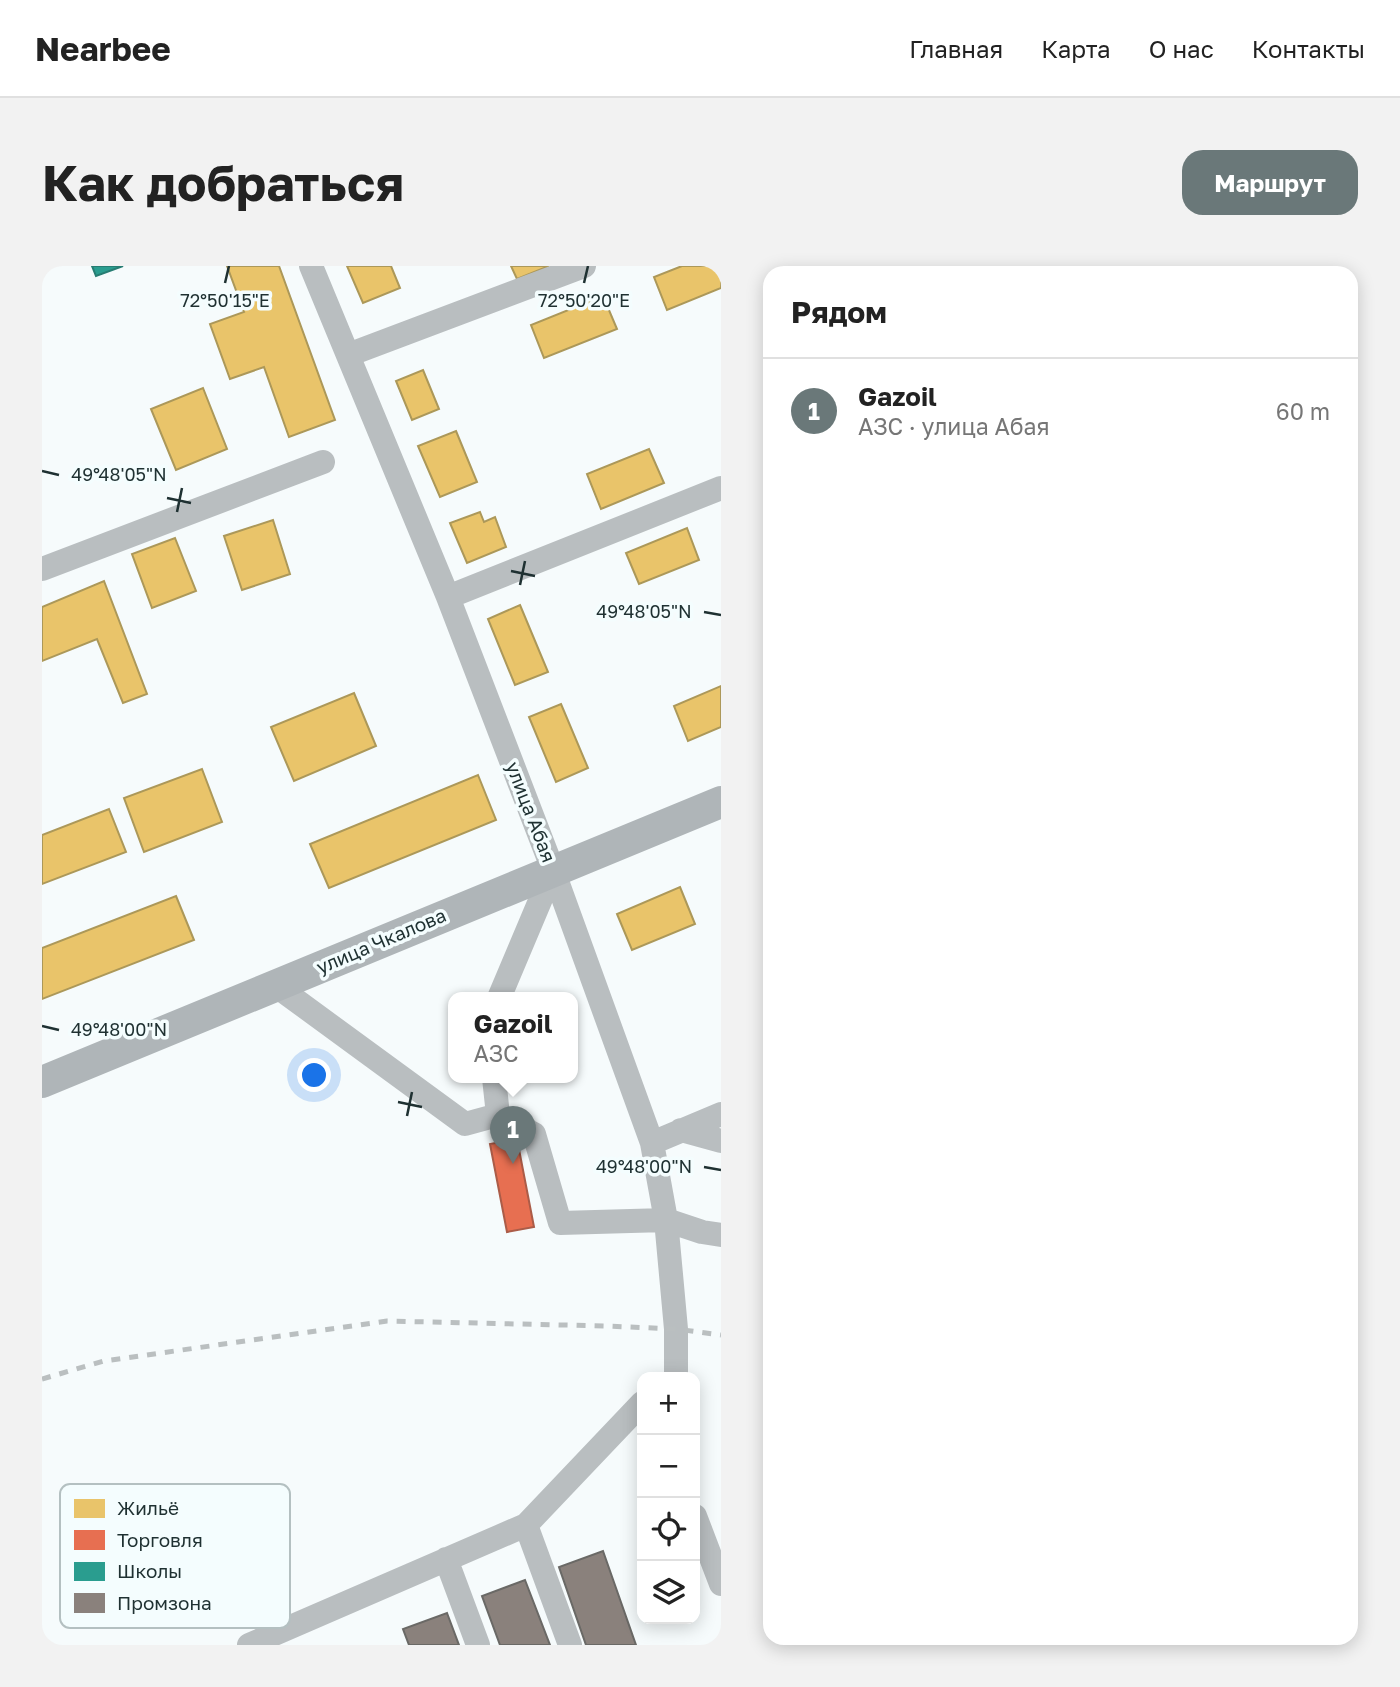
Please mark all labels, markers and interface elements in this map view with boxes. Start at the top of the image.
text: Nearbee [35,29,171,68]
text: Главная [909,34,1003,63]
text: Карта [1041,34,1111,63]
text: О нас [1149,34,1214,63]
text: Контакты [1252,34,1365,63]
button: Маршрут [1182,150,1358,215]
text: Как добраться [42,153,404,212]
text: 72°50'15"E [180,289,270,311]
text: 72°50'20"E [538,289,630,311]
text: Рядом [791,294,887,330]
text: Gazoil [858,381,937,412]
text: 1 [808,397,820,425]
text: 60 m [1276,397,1330,425]
text: АЗС · улица Абая [858,412,1050,440]
text: 49°48'05"N [71,463,167,485]
text: 49°48'05"N [596,600,692,622]
street label: улица Абая [502,758,561,865]
street label: улица Чкалова [313,903,449,978]
popup [448,992,578,1083]
text: Gazoil [474,1008,552,1039]
text: 49°48'00"N [71,1018,167,1040]
text: АЗС [474,1039,519,1067]
your location [297,1058,331,1092]
pin: 1 [490,1106,536,1164]
text: 49°48'00"N [596,1155,692,1177]
map controls [637,1372,700,1624]
button: + [637,1372,700,1435]
button: − [637,1435,700,1498]
legend [60,1484,290,1628]
text: Жильё [117,1496,179,1519]
button: locate [637,1498,700,1561]
text: Торговля [117,1528,203,1551]
text: Школы [117,1559,182,1582]
button: layers [637,1561,700,1624]
text: Промзона [117,1591,212,1614]

